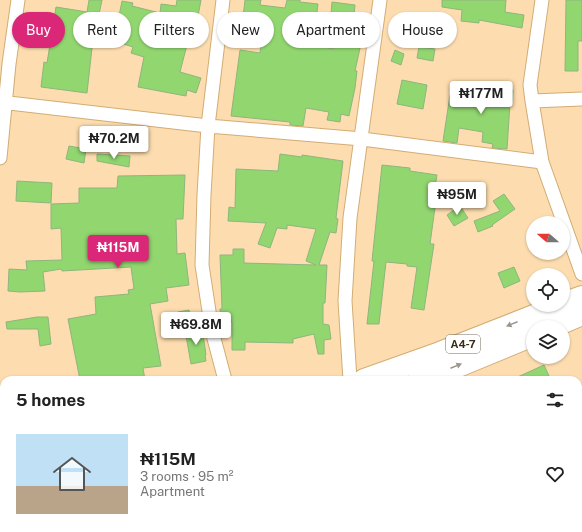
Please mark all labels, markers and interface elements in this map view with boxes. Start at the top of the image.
chip: Buy [12,12,65,48]
chip: Rent [73,12,131,48]
chip: Filters [139,12,209,48]
chip: New [217,12,274,48]
chip: Apartment [282,12,380,48]
chip: House [388,12,457,48]
pin: ₦177M [453,81,509,115]
text: ₦177M [459,86,503,101]
pin: ₦70.2M [81,126,147,160]
text: ₦70.2M [88,131,140,146]
pin: ₦95M [433,182,481,216]
text: ₦95M [437,187,477,202]
north arrow [526,216,570,260]
map controls [526,216,570,364]
pin: ₦115M [90,235,146,269]
text: ₦115M [97,240,139,255]
button: locate [526,268,570,312]
pin: ₦69.8M [163,312,229,346]
text: ₦69.8M [170,317,222,332]
button: layers [526,320,570,364]
one-way arrow [506,322,518,328]
road number: A4-7 [446,335,480,353]
one-way arrow [450,363,462,369]
icon: filters [544,389,566,411]
text: 5 homes [16,390,85,410]
text: ₦115M [140,449,196,469]
icon: home [48,450,96,498]
icon: heart [544,463,566,485]
text: 3 rooms · 95 m² [140,469,234,484]
text: Apartment [140,484,205,499]

